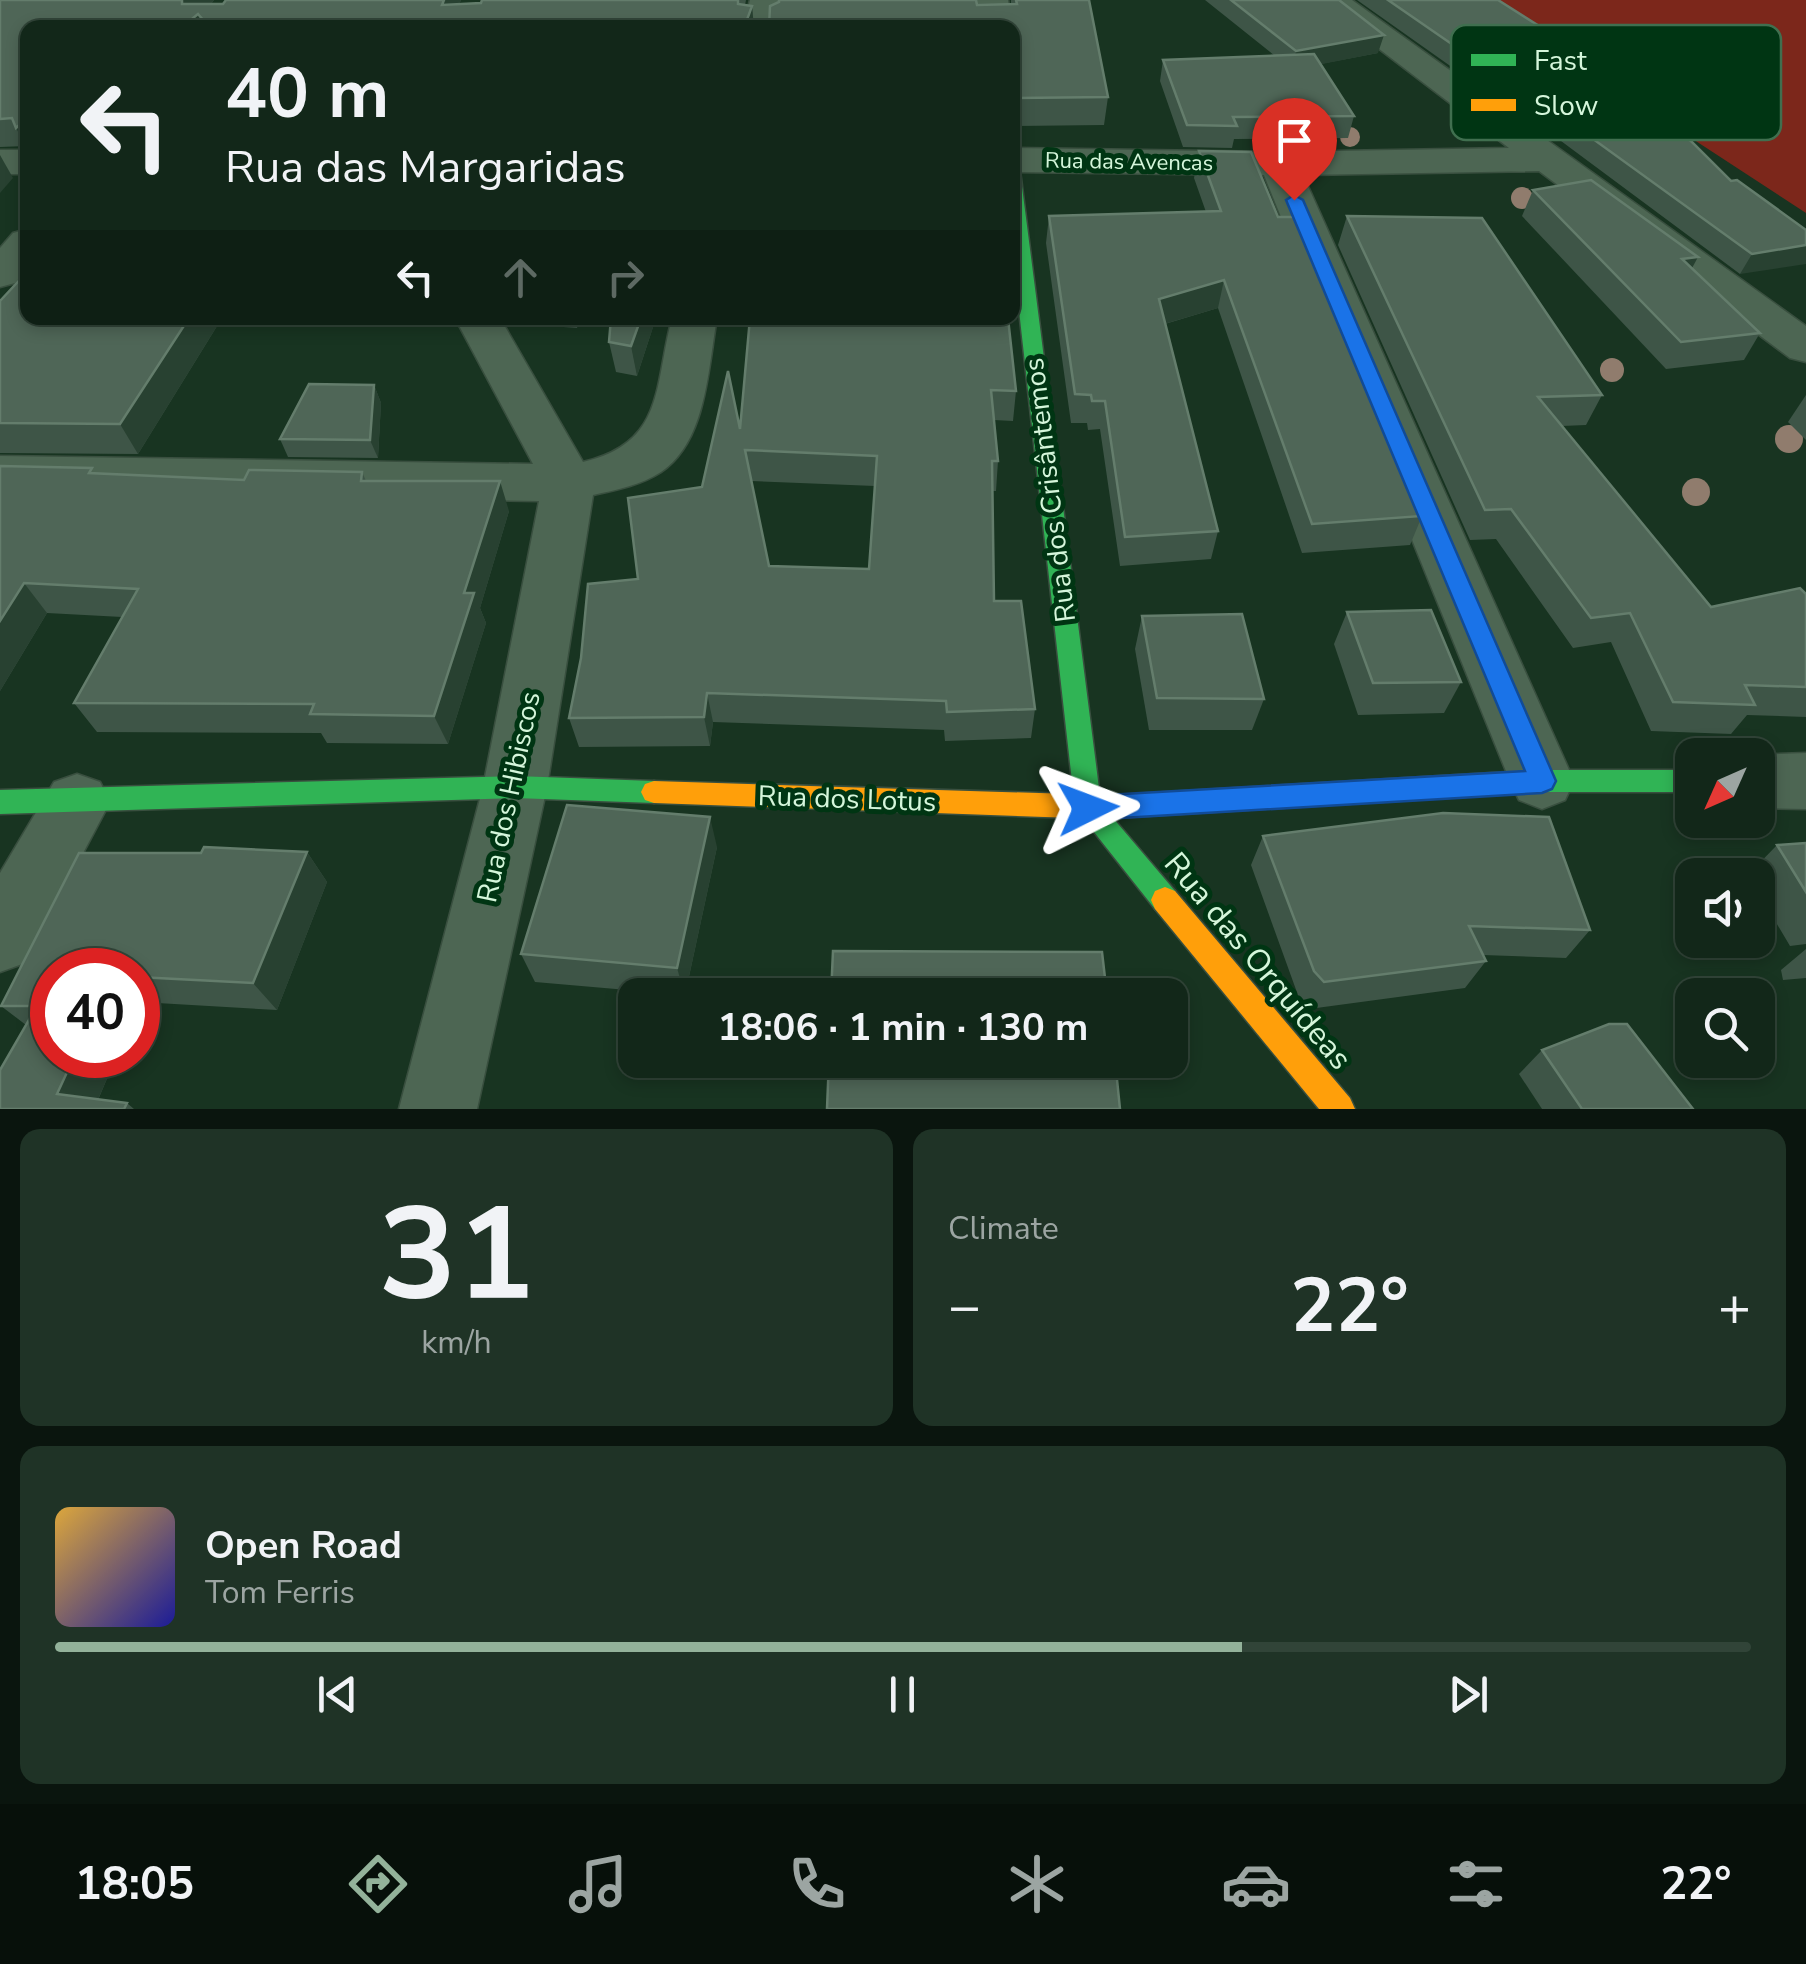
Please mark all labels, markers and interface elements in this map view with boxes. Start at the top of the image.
legend [1451,25,1781,140]
text: Fast [1534,42,1587,80]
text: 40 m [225,46,389,142]
icon: left [60,60,190,190]
text: Slow [1534,87,1598,125]
pin [1252,98,1337,201]
icon: arrive [1267,113,1322,168]
text: Rua das Margaridas [225,137,626,198]
street label: Rua das Avencas [1045,146,1213,178]
icon: left [388,250,443,305]
icon: ahead [493,250,548,305]
icon: right [598,250,653,305]
street label: Rua dos Crisântemos [1015,356,1085,624]
street label: Rua dos Hibiscos [468,688,550,906]
north arrow [1675,738,1775,838]
map controls [1675,738,1775,1078]
position arrow [1036,756,1140,860]
street label: Rua dos Lotus [757,777,937,821]
street label: Rua das Orquídeas [1154,843,1362,1079]
button: sound [1675,858,1775,958]
speed limit sign: 40 [30,948,160,1078]
button: search [1675,978,1775,1078]
text: 18:06 · 1 min · 130 m [718,1002,1088,1053]
text: 31 [378,1167,535,1344]
text: Climate [948,1207,1059,1250]
text: 22° [1290,1255,1409,1357]
text: − [948,1269,981,1344]
text: + [1718,1269,1751,1344]
text: km/h [421,1321,492,1364]
text: Open Road [205,1520,402,1571]
text: Tom Ferris [205,1571,355,1614]
icon: previous [310,1667,365,1722]
icon: pause [875,1667,930,1722]
icon: next [1441,1667,1496,1722]
icon: directions [343,1849,413,1919]
icon: music [563,1849,633,1919]
icon: phone [782,1849,852,1919]
icon: climate [1002,1849,1072,1919]
icon: car [1221,1849,1291,1919]
icon: filters [1441,1849,1511,1919]
text: 18:05 [75,1854,194,1915]
text: 22° [1660,1854,1731,1915]

